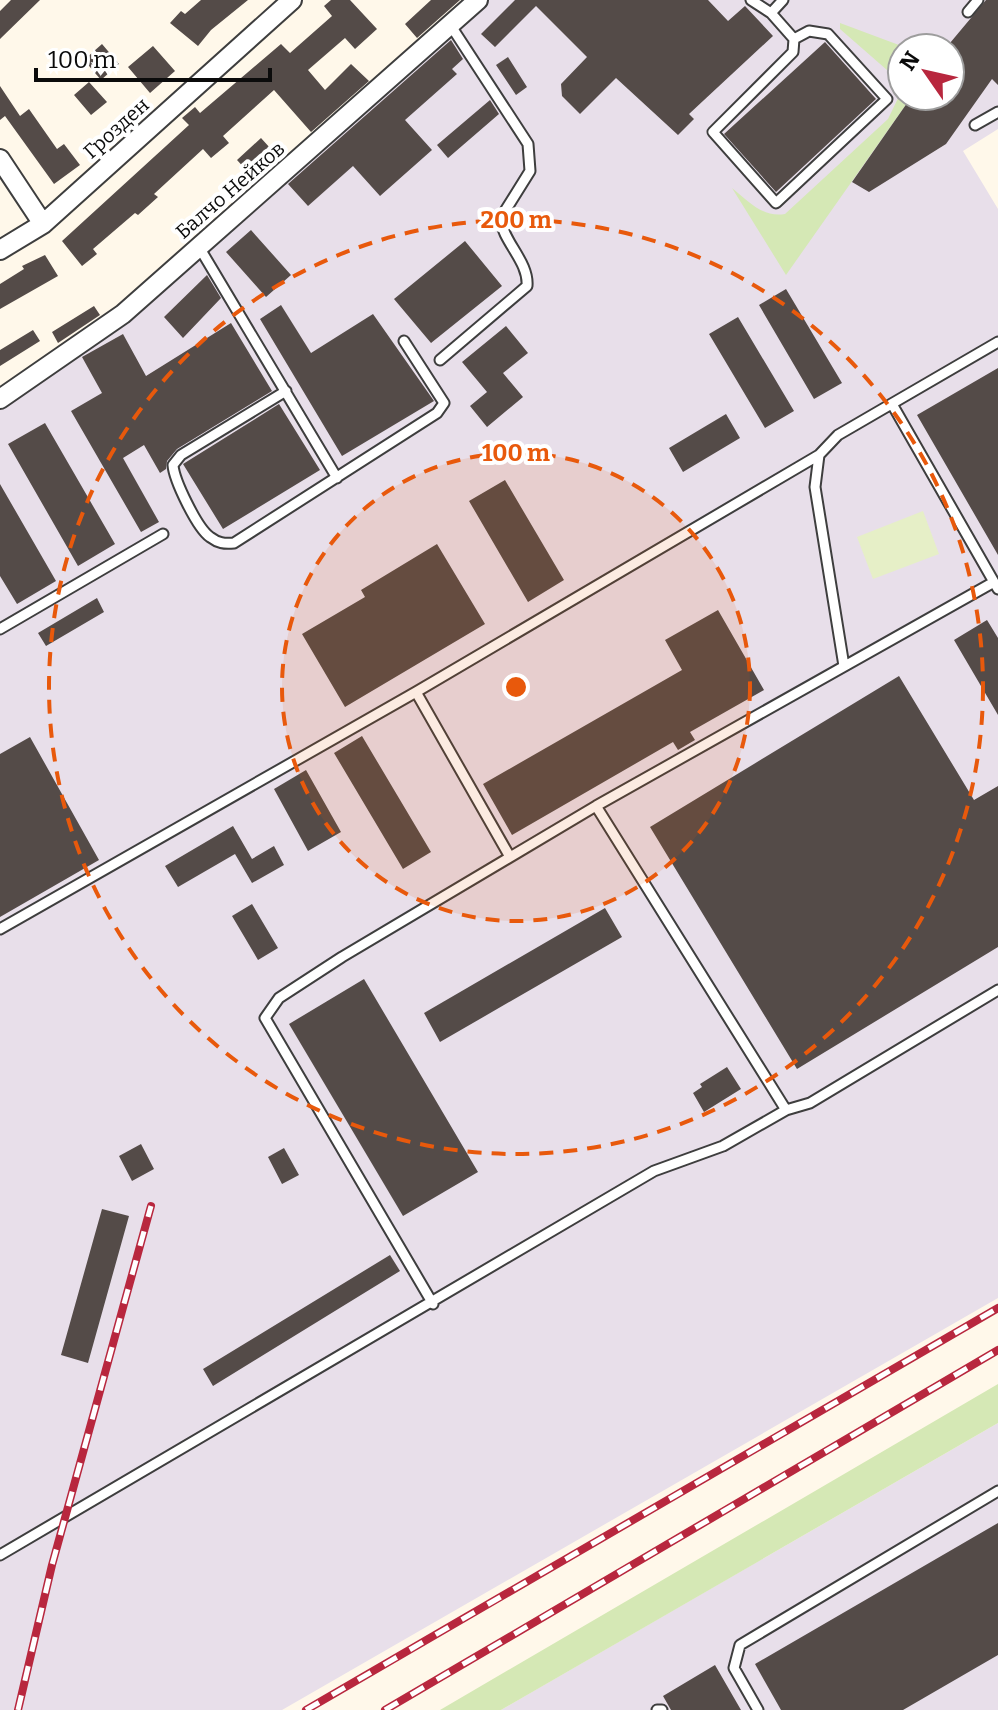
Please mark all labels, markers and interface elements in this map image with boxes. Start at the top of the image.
scale bar [36,32,270,82]
north arrow [886,32,966,112]
text: 100 m [48,46,116,74]
text: N [894,46,926,76]
street label: Грозден [78,92,154,164]
street label: Балчо Нейков [171,136,289,244]
text: 200 m [480,206,552,234]
text: 100 m [482,439,550,467]
centre of rings [502,673,530,701]

